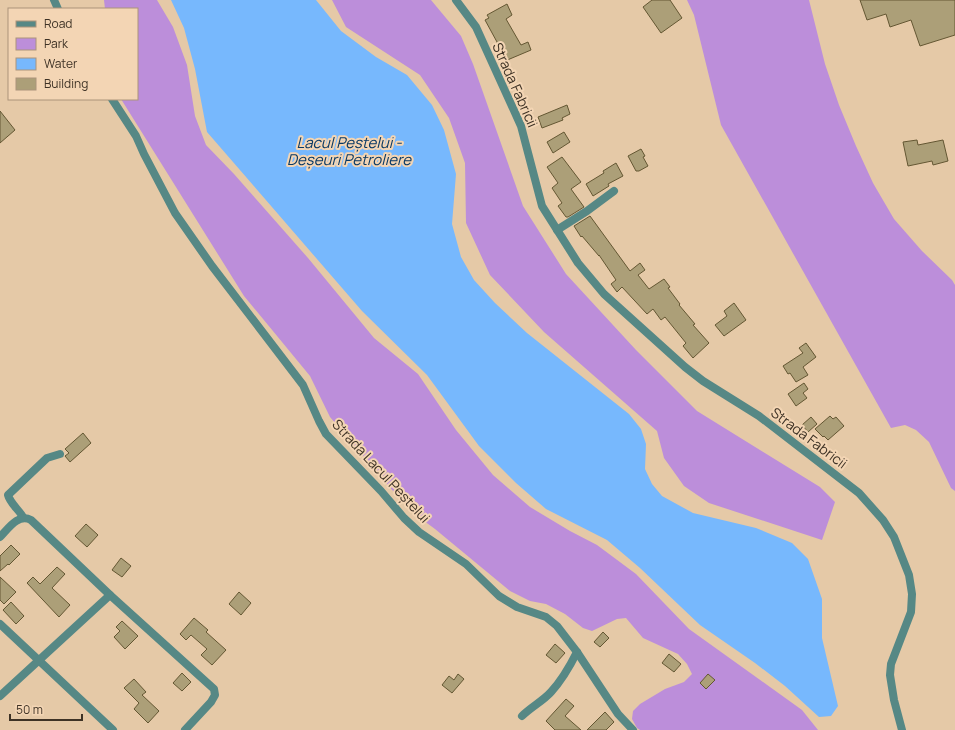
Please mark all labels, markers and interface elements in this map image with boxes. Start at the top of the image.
legend [8,8,138,100]
text: Road [44,15,72,32]
text: Park [44,35,69,52]
street label: Strada Fabricii [488,39,543,130]
text: Water [44,55,78,72]
text: Building [44,75,88,92]
water label: Lacul Peștelui - Deșeuri Petroliere [287,132,412,170]
street label: Strada Fabricii [767,403,851,473]
street label: Strada Lacul Peștelui [328,415,434,527]
scale bar [10,696,82,722]
text: 50 m [16,701,43,718]

